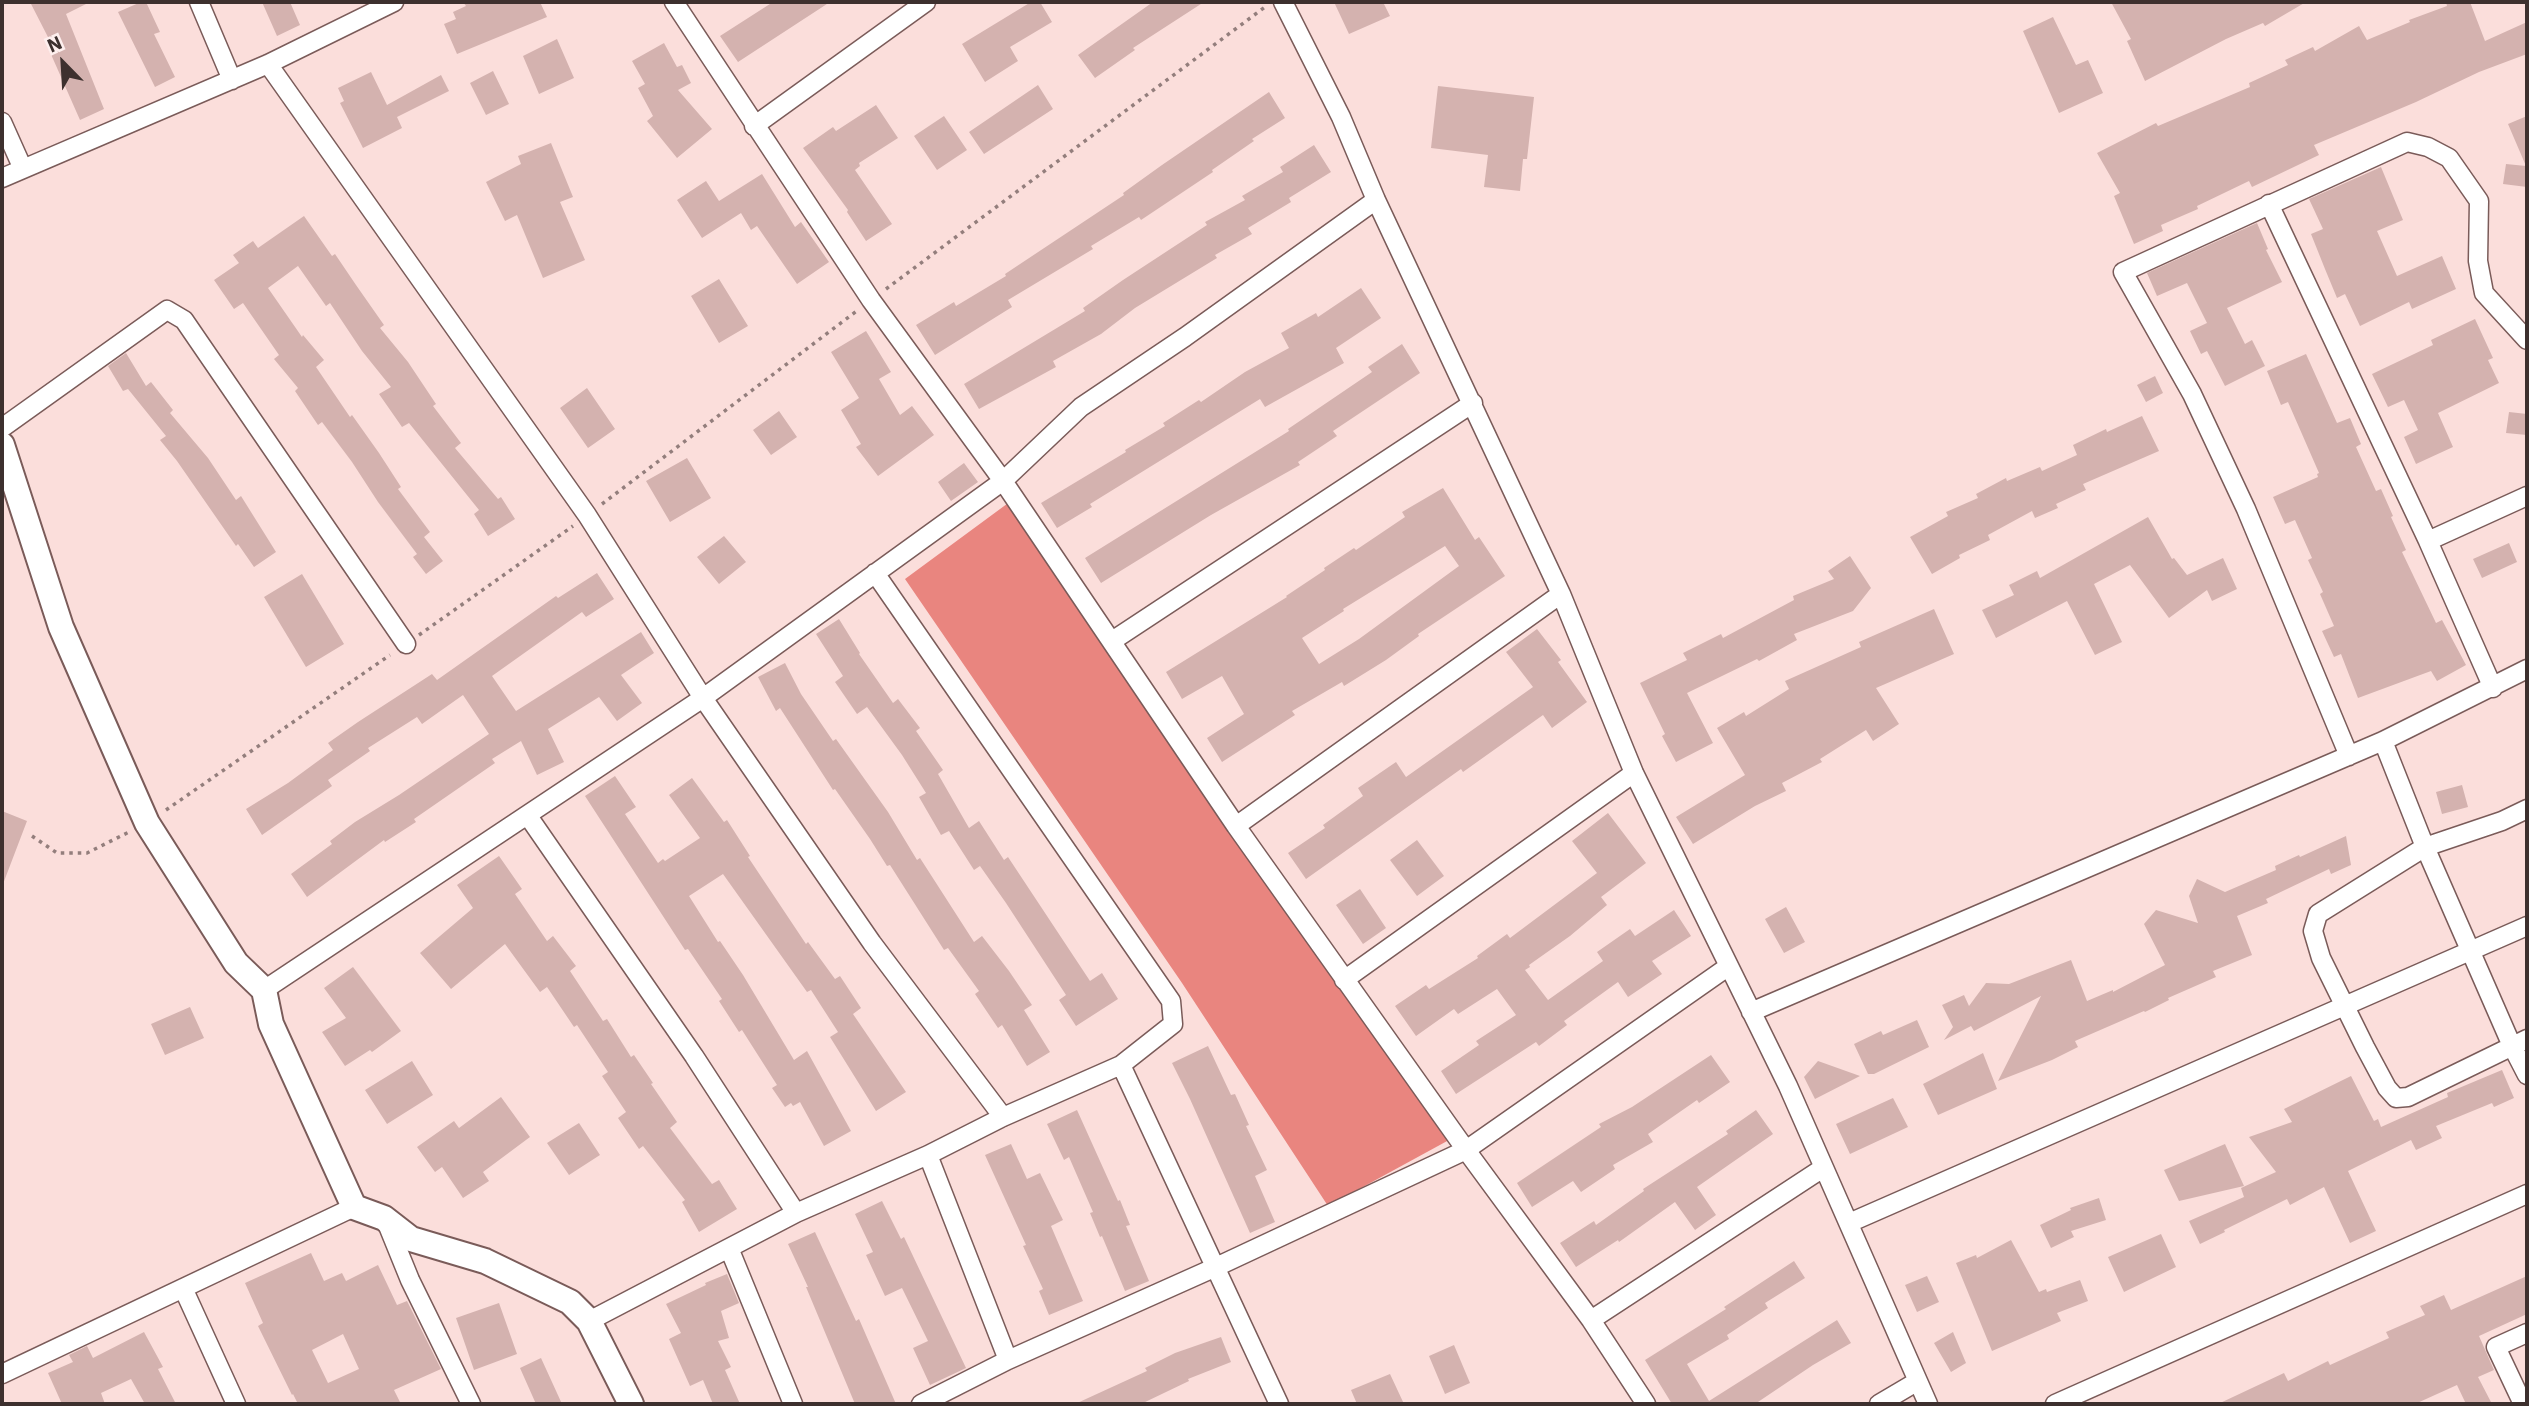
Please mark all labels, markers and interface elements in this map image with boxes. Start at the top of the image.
north arrow [28,28,98,98]
text: N [43,30,66,58]

